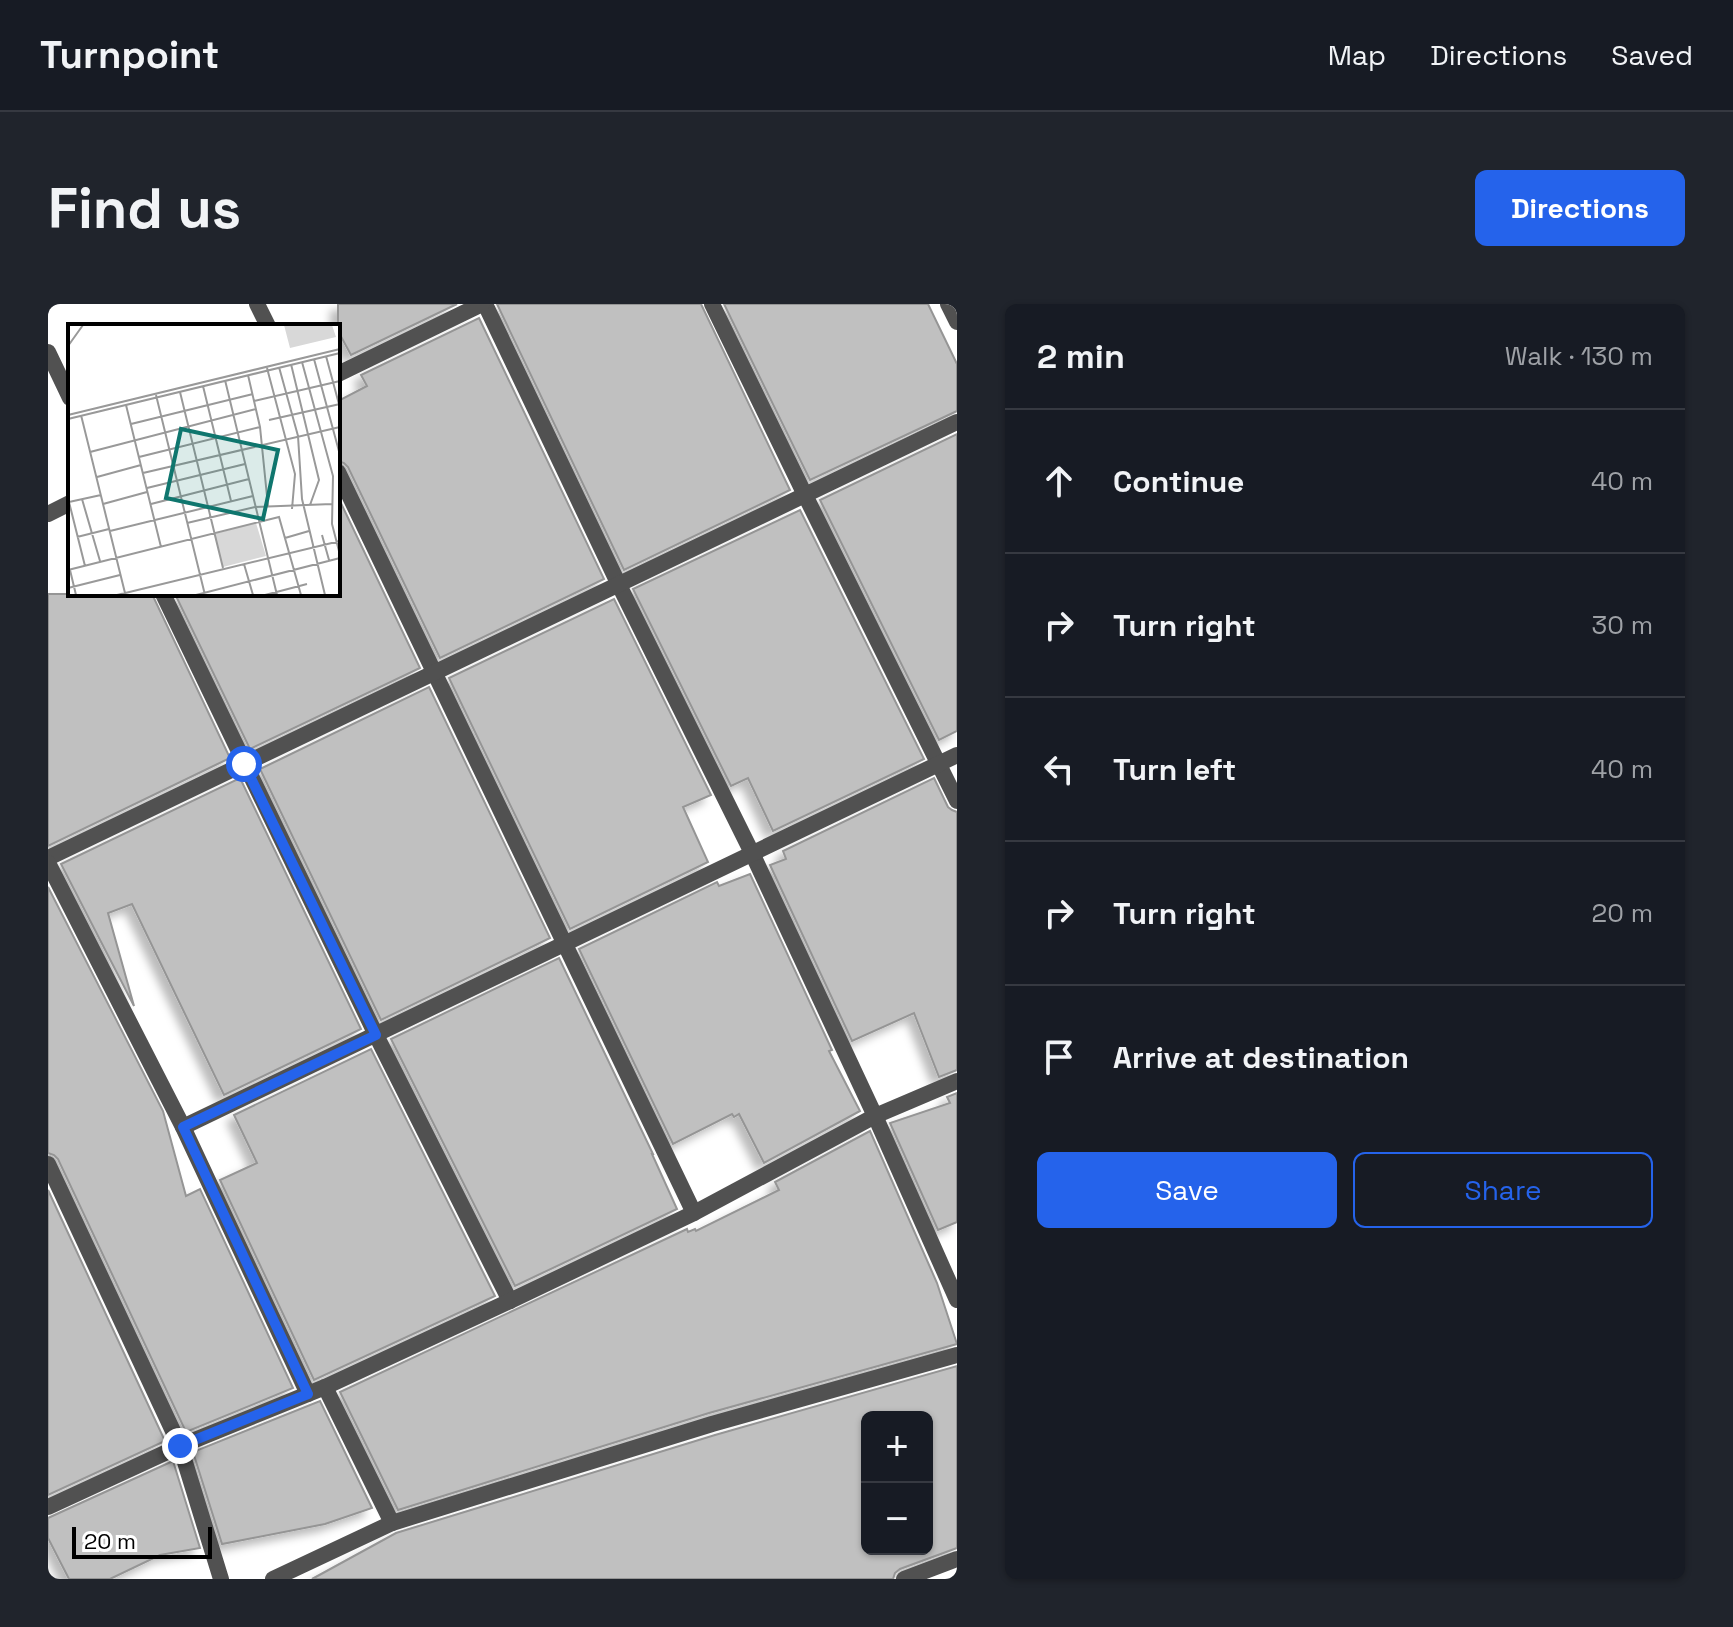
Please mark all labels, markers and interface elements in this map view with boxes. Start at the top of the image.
text: Turnpoint [40,31,219,79]
text: Map [1328,37,1386,73]
text: Directions [1430,37,1567,73]
text: Saved [1611,37,1693,73]
button: Directions [1475,170,1685,246]
text: Find us [48,173,241,244]
inset map [68,324,340,596]
text: 2 min [1037,335,1125,378]
text: Walk · 130 m [1505,339,1653,373]
icon: ahead [1037,459,1081,503]
text: Continue [1113,462,1244,501]
text: 40 m [1591,464,1653,498]
icon: right [1037,603,1081,647]
text: Turn right [1113,606,1256,645]
text: 30 m [1592,608,1653,642]
route start [226,746,262,782]
icon: left [1037,747,1081,791]
text: Turn left [1113,750,1236,789]
text: 40 m [1591,752,1653,786]
icon: right [1037,891,1081,935]
text: Turn right [1113,894,1256,933]
text: 20 m [1592,896,1653,930]
icon: arrive [1037,1035,1081,1079]
text: Arrive at destination [1113,1038,1409,1077]
button: Save [1037,1152,1337,1228]
button: Share [1353,1152,1653,1228]
map controls [861,1411,933,1555]
button: + [861,1411,933,1483]
route end [162,1428,198,1464]
button: − [861,1483,933,1555]
scale bar [72,1523,212,1559]
text: 20 m [84,1527,136,1555]

